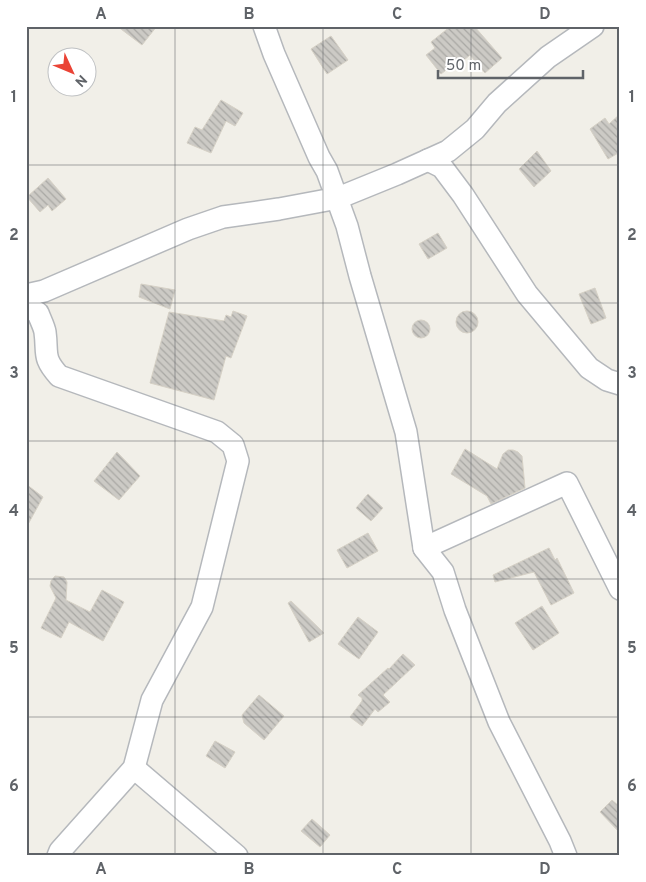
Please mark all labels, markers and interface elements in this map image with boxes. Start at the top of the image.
text: A [95,5,107,25]
text: B [243,5,255,25]
text: C [392,5,402,25]
text: D [539,5,551,25]
north arrow [48,48,98,98]
scale bar [438,48,584,80]
text: 50 m [446,57,481,76]
text: N [71,70,90,90]
text: 1 [11,88,17,108]
text: 1 [629,88,635,108]
text: 2 [9,226,19,246]
text: 2 [627,226,637,246]
text: 3 [9,364,19,384]
text: 3 [627,364,637,384]
text: 4 [9,502,19,522]
text: 4 [627,502,637,522]
text: 5 [9,639,19,659]
text: 5 [627,639,637,659]
text: 6 [9,777,19,797]
text: 6 [627,777,637,797]
text: A [95,860,107,880]
text: B [243,860,255,880]
text: C [392,860,402,880]
text: D [539,860,551,880]

